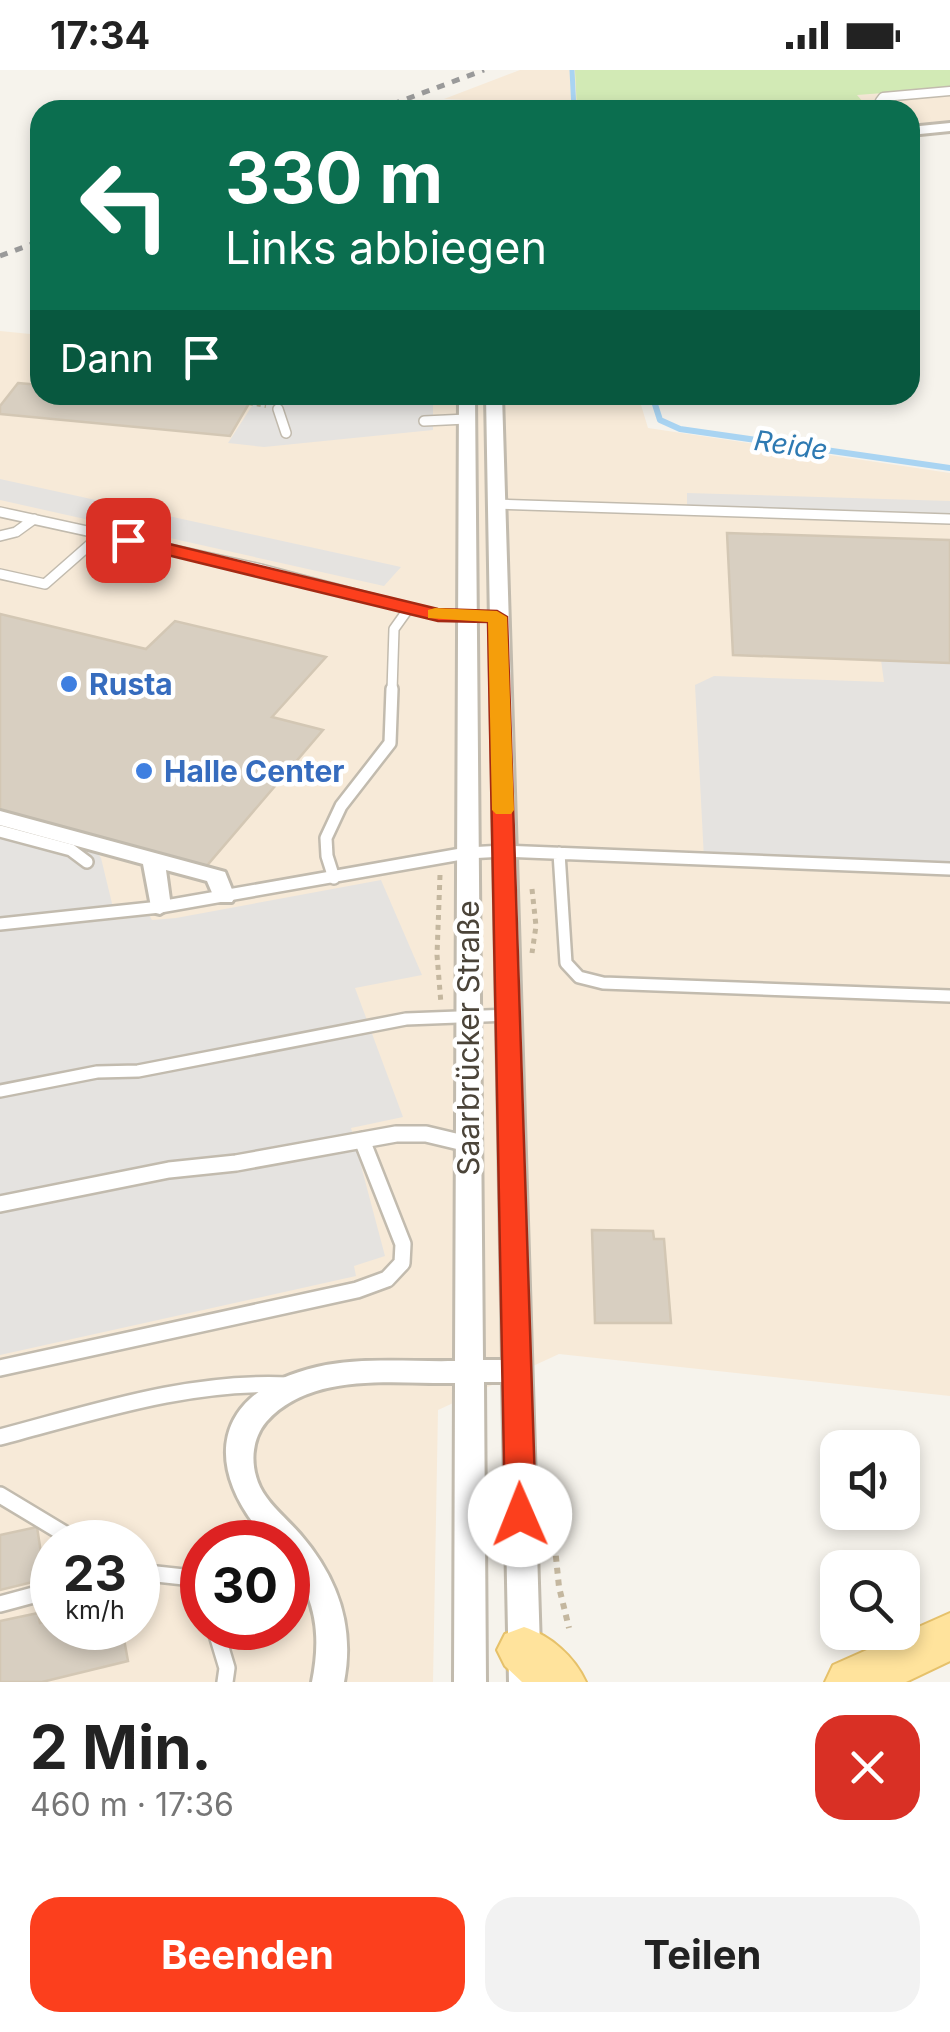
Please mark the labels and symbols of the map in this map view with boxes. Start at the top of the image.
water label: Reide [752,423,830,467]
pin [86,498,171,583]
place label: Rusta [89,666,173,702]
marker: Rusta [58,673,80,695]
place label: Halle Center [164,753,345,789]
marker: Halle Center [133,760,155,782]
street label: Saarbrücker Straße [450,900,486,1176]
position arrow [468,1463,572,1567]
speed limit sign: 30 [180,1520,310,1650]

